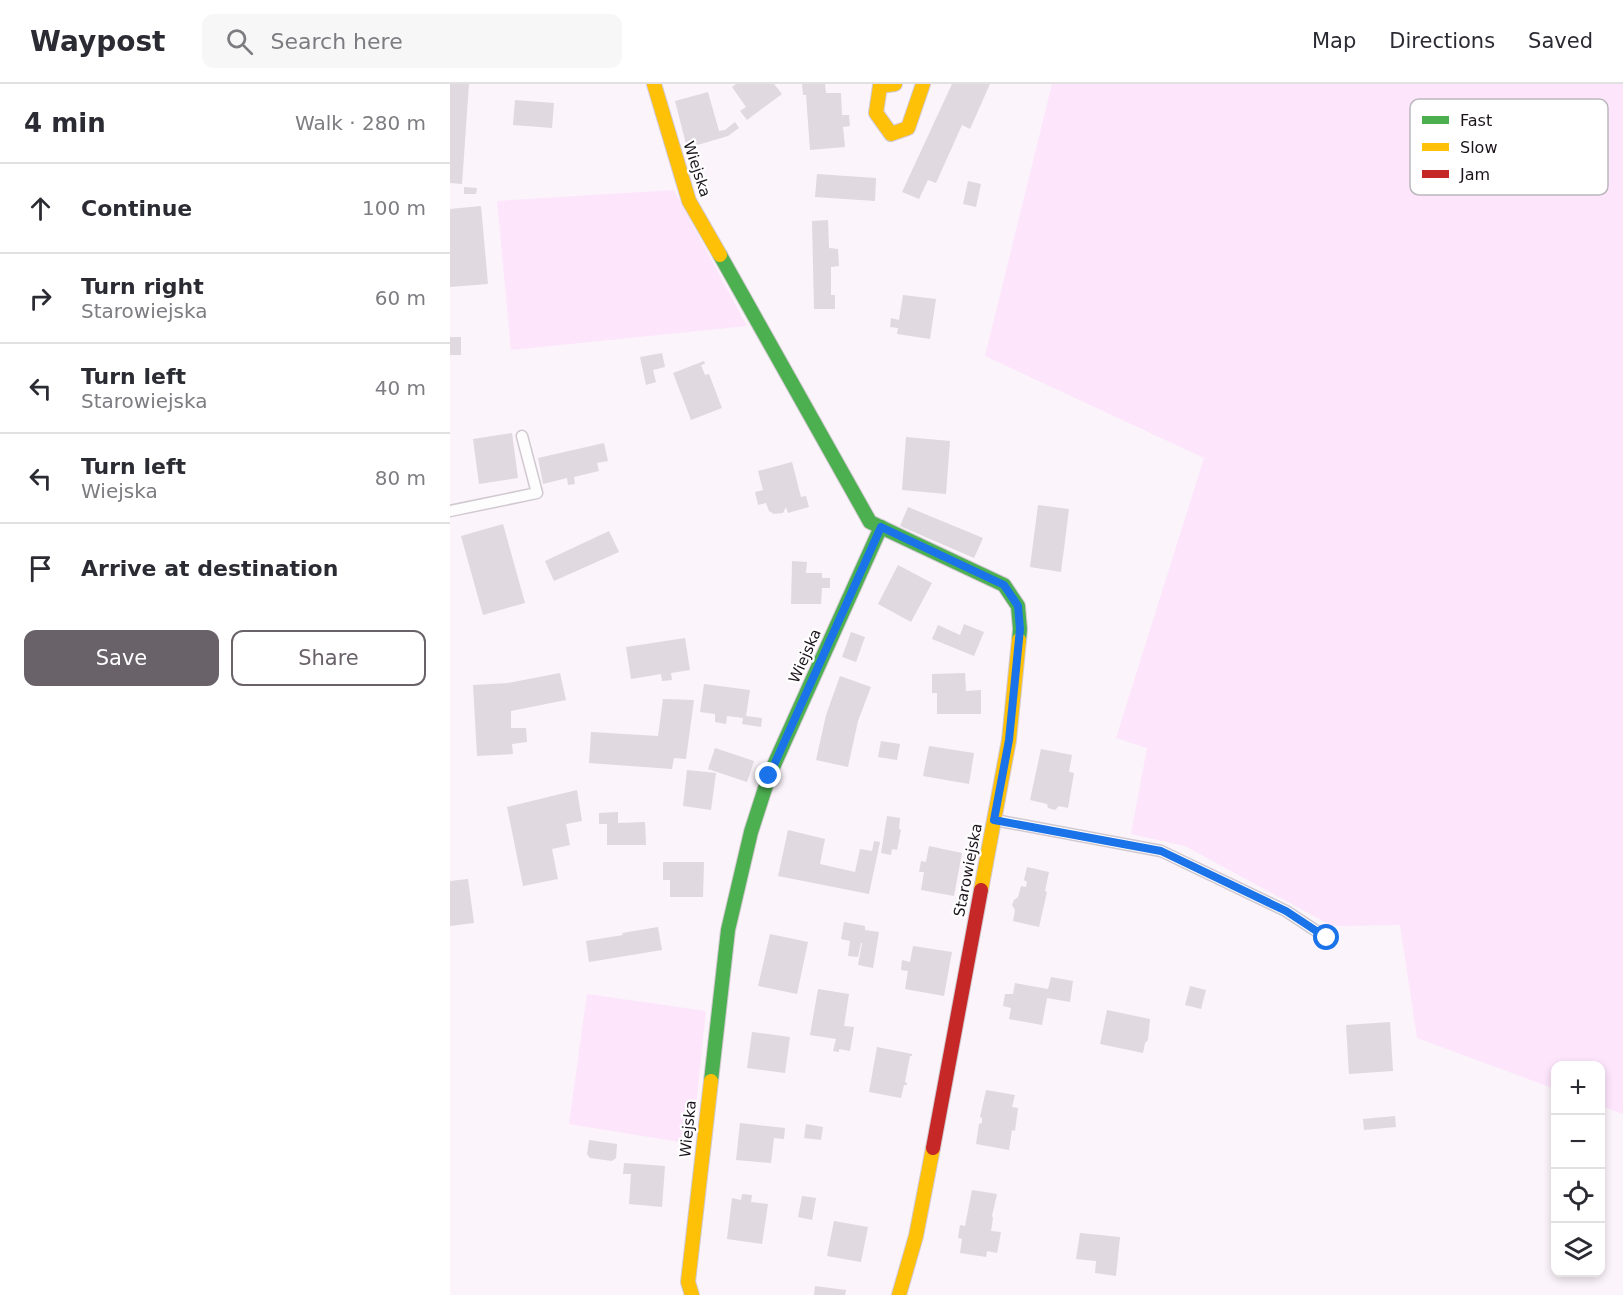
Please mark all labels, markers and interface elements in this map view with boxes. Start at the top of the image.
search box [202,14,622,68]
text: Waypost [30,25,166,58]
icon: search [223,25,256,58]
text: Search here [271,29,403,54]
text: Map [1312,29,1356,53]
text: Directions [1389,29,1495,53]
text: Saved [1528,29,1593,53]
legend [1410,99,1608,195]
text: 4 min [24,108,106,138]
text: Walk · 280 m [295,111,426,135]
text: Fast [1460,111,1492,130]
text: Slow [1460,138,1497,157]
street label: Wiejska [680,139,714,199]
text: Jam [1459,165,1490,184]
icon: ahead [24,192,57,225]
text: Continue [81,196,192,221]
text: 100 m [362,196,426,220]
text: Turn right [81,274,204,299]
icon: right [24,282,57,315]
text: 60 m [375,286,426,310]
text: Starowiejska [81,299,208,323]
text: Turn left [81,364,186,389]
icon: left [24,372,57,405]
text: 40 m [375,376,426,400]
text: Starowiejska [81,389,208,413]
text: Turn left [81,454,186,479]
icon: left [24,462,57,495]
text: 80 m [375,466,426,490]
text: Wiejska [81,479,158,503]
icon: arrive [24,552,57,585]
text: Arrive at destination [81,556,338,581]
street label: Wiejska [785,626,825,686]
button: Save [24,630,219,686]
button: Share [231,630,426,686]
route end [755,762,781,788]
street label: Starowiejska [950,822,986,918]
route start [1313,924,1339,950]
map controls [1551,1061,1605,1277]
button: + [1551,1061,1605,1115]
street label: Wiejska [676,1099,700,1159]
button: − [1551,1115,1605,1169]
button: locate [1551,1169,1605,1223]
button: layers [1551,1223,1605,1277]

